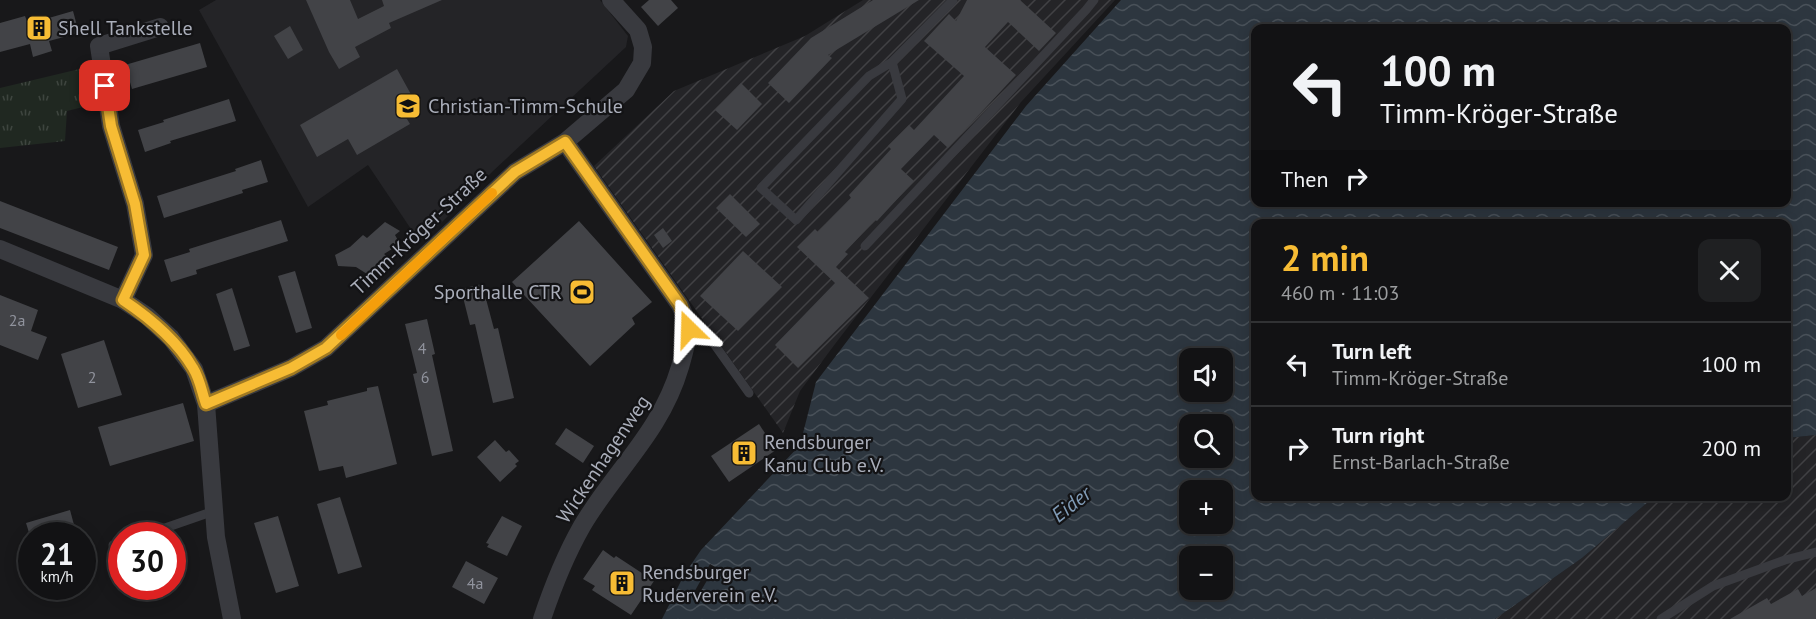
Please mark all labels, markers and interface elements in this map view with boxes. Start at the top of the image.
building icon: Shell Tankstelle [24,13,54,43]
place label: Shell Tankstelle [58,15,193,41]
text: 100 m [1380,43,1496,98]
icon: left [1281,48,1359,126]
pin [79,60,130,111]
icon: arrive [88,69,121,102]
school or university icon: Christian-Timm-Schule [393,91,423,121]
place label: Christian-Timm-Schule [428,93,623,119]
text: Timm-Kröger-Straße [1380,96,1618,130]
street label: Timm-Kröger-Straße [346,161,492,301]
icon: right [1340,162,1373,195]
text: Then [1281,165,1328,193]
text: 2 min [1281,234,1369,281]
button: close [1698,239,1761,302]
sports icon: Sporthalle CTR [567,277,597,307]
place label: Sporthalle CTR [434,279,562,305]
text: 460 m · 11:03 [1281,280,1399,306]
position arrow [657,297,721,361]
house number: 2a [9,310,25,330]
text: Turn left [1332,337,1412,365]
house number: 4 [418,338,427,358]
map controls [1179,348,1233,600]
button: sound [1179,348,1233,402]
icon: left [1281,348,1314,381]
text: 100 m [1701,350,1761,378]
text: Timm-Kröger-Straße [1332,365,1508,391]
house number: 2 [88,367,96,387]
house number: 6 [421,367,429,387]
street label: Wickenhagenweg [550,390,656,528]
button: search [1179,414,1233,468]
text: Turn right [1332,421,1424,449]
place label: Rendsburger Kanu Club e.V. [764,429,884,478]
icon: right [1281,432,1314,465]
text: 200 m [1701,434,1761,462]
building icon: Rendsburger Kanu Club e.V. [729,438,759,468]
text: Ernst-Barlach-Straße [1332,449,1510,475]
water label: Eider [1046,479,1098,528]
button: + [1179,480,1233,534]
speed limit sign: 30 [108,522,186,600]
text: 21 [40,534,74,573]
button: − [1179,546,1233,600]
place label: Rendsburger Ruderverein e.V. [642,559,777,608]
text: km/h [41,567,73,586]
building icon: Rendsburger Ruderverein e.V. [607,568,637,598]
house number: 4a [467,573,483,593]

